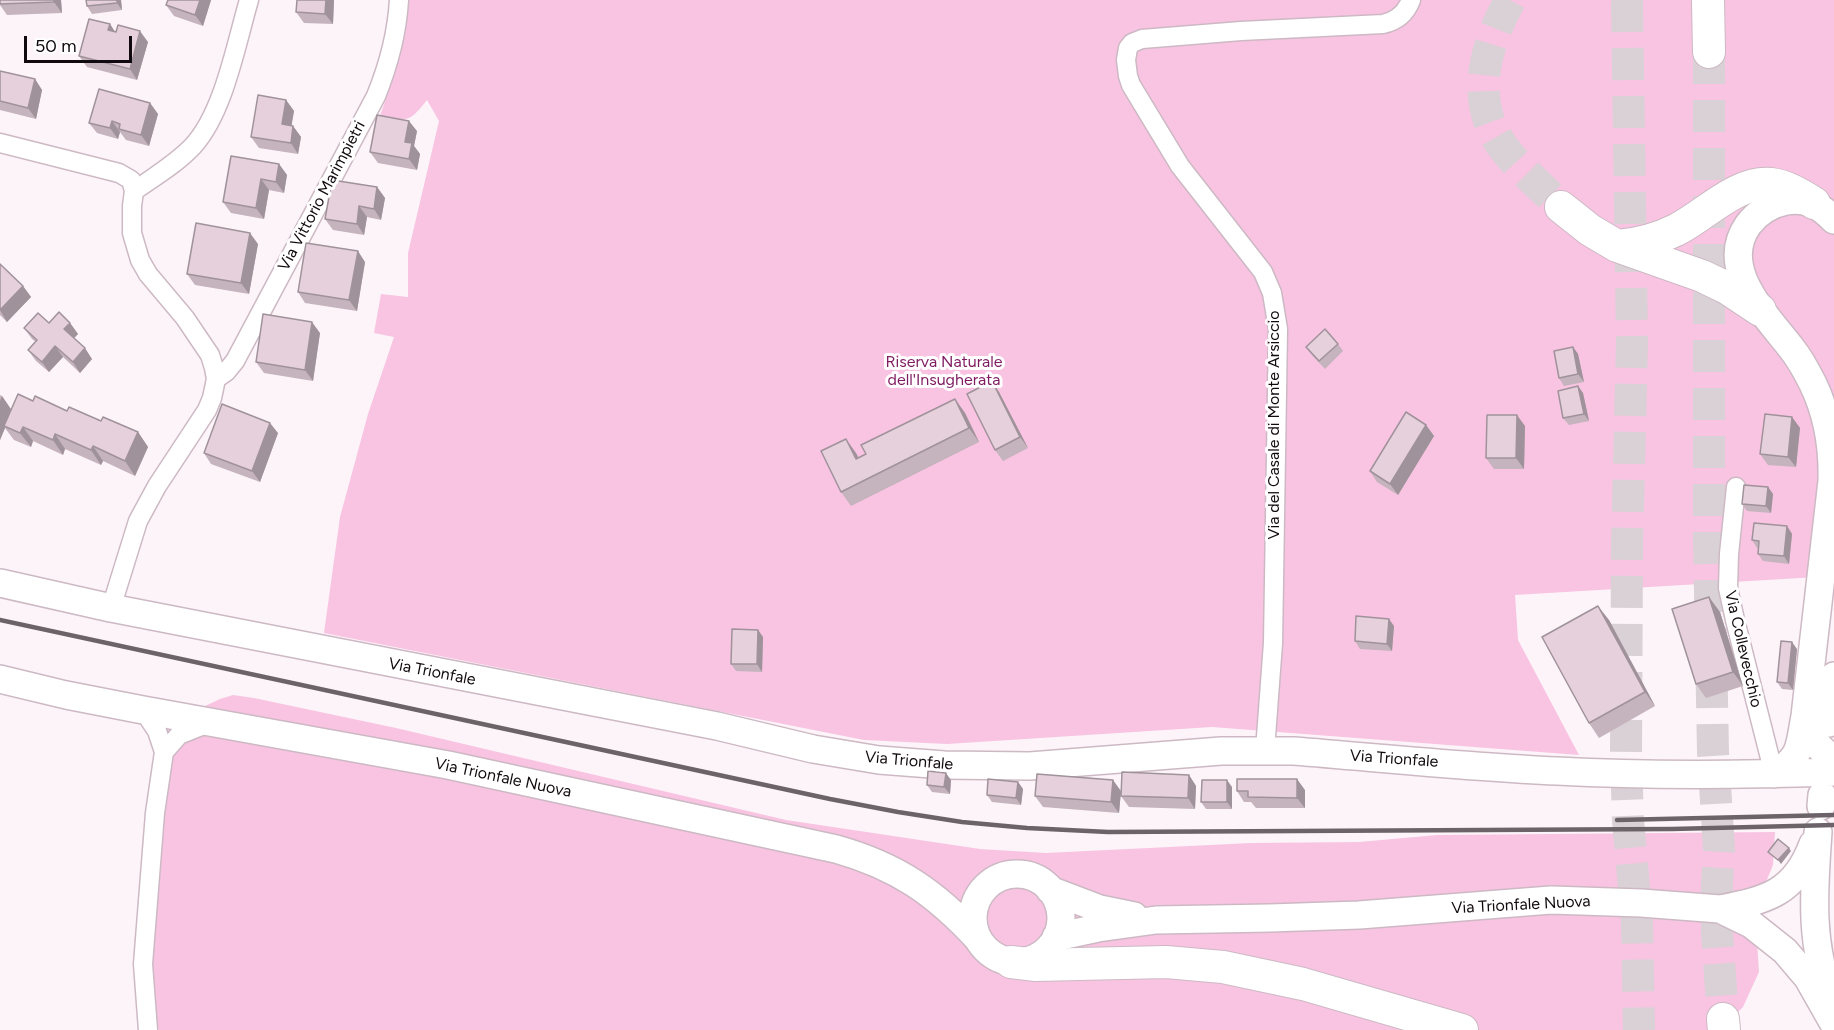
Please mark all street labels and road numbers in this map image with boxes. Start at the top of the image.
street label: Via Vittorio Marimpietri [274,118,370,274]
street label: Via del Casale di Monte Arsiccio [1264,310,1284,540]
street label: Via Collevecchio [1720,589,1766,709]
street label: Via Trionfale [387,654,477,690]
street label: Via Trionfale [1349,746,1439,772]
street label: Via Trionfale [864,748,954,774]
street label: Via Trionfale Nuova [433,754,573,802]
street label: Via Trionfale Nuova [1451,892,1591,918]

